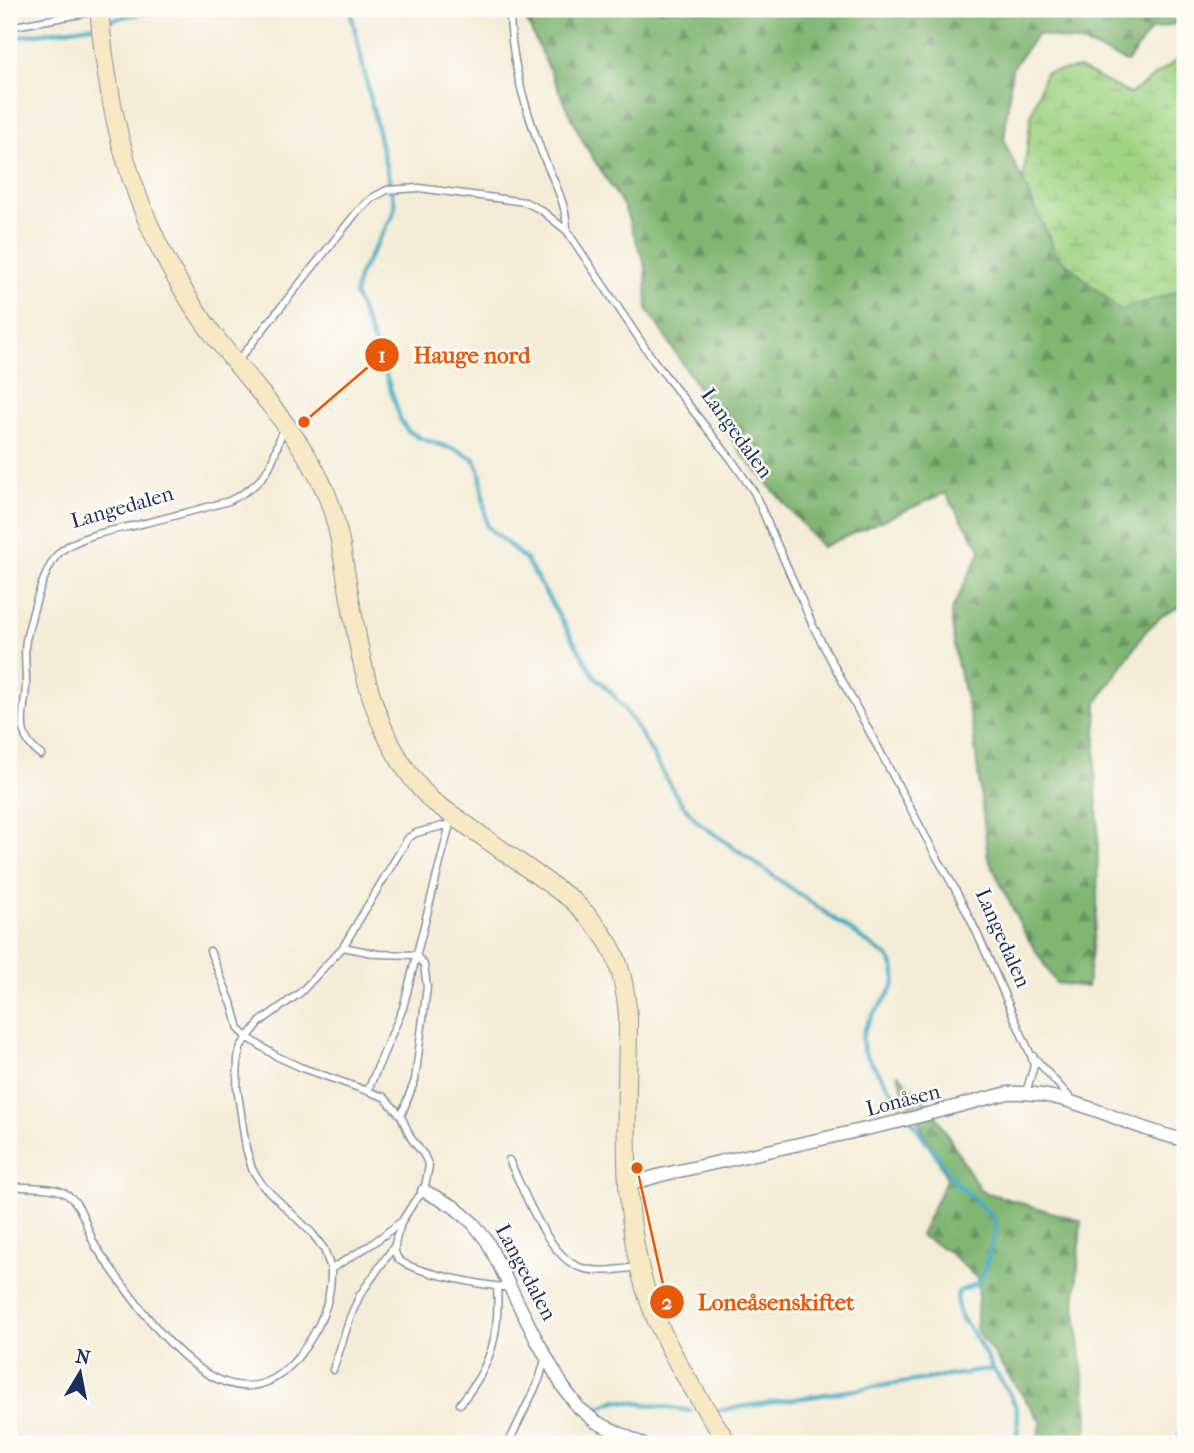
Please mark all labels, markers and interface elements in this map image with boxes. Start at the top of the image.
callout: Hauge nord [365,333,545,377]
text: Hauge nord [413,342,532,369]
text: 1 [378,343,386,367]
street label: Langedalen [696,383,778,483]
street label: Langedalen [68,481,176,533]
street label: Langedalen [971,885,1035,991]
street label: Lonåsen [863,1079,943,1121]
street label: Langedalen [491,1220,561,1324]
callout: Loneåsenskiftet [649,1280,869,1324]
text: Loneåsenskiftet [698,1289,855,1316]
text: 2 [662,1290,673,1314]
north arrow [46,1338,116,1408]
text: N [74,1345,92,1369]

